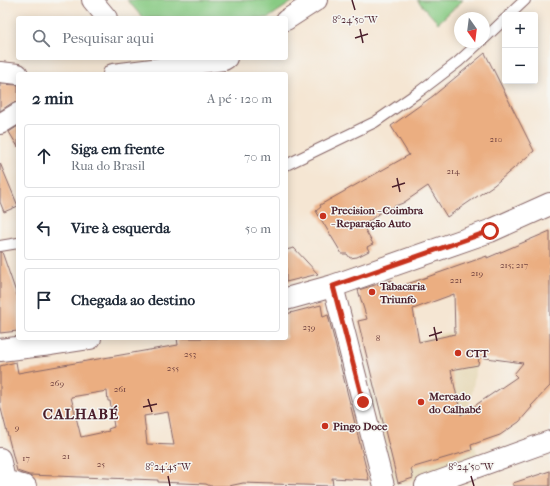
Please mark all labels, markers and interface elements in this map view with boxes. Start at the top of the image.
north arrow [454,12,490,48]
map controls [502,12,538,84]
button: + [502,12,538,48]
text: 8°24'50"W [332,14,379,26]
search box [16,16,288,60]
icon: search [30,27,52,49]
text: Pesquisar aqui [62,29,154,47]
button: − [502,48,538,84]
text: 2 min [32,88,73,108]
text: A pé · 120 m [207,91,272,106]
house number: 210 [490,134,502,144]
text: Siga em frente [71,140,164,158]
icon: ahead [33,145,55,167]
text: 70 m [244,149,271,164]
text: Rua do Brasil [71,158,145,173]
house number: 214 [446,166,460,176]
place label: Precision - Coimbra - Reparação Auto [331,204,424,230]
marker: Precision - Coimbra - Reparação Auto [318,211,328,221]
icon: left [33,217,55,239]
text: Vire à esquerda [71,219,170,237]
text: 50 m [245,221,271,236]
route start [481,222,499,240]
house number: 215; 217 [500,260,529,270]
house number: 219 [471,268,484,278]
house number: 221 [450,275,462,285]
place label: Tabacaria Triunfo [379,280,426,306]
marker: Tabacaria Triunfo [367,287,377,297]
icon: arrive [33,289,55,311]
text: Chegada ao destino [71,291,195,309]
house number: 239 [302,322,316,332]
house number: 8 [376,333,381,343]
place label: CTT [466,347,489,360]
marker: CTT [453,348,463,358]
house number: 253 [184,349,196,359]
house number: 255 [167,363,179,373]
house number: 269 [50,378,64,388]
house number: 261 [114,384,126,394]
place label: Mercado do Calhabé [428,390,481,416]
route end [354,393,372,411]
marker: Mercado do Calhabé [416,397,426,407]
district label: CALHABÉ [43,405,119,423]
place label: Pingo Doce [333,420,388,433]
marker: Pingo Doce [320,421,330,431]
house number: 9 [15,422,20,432]
house number: 21 [62,451,70,461]
house number: 17 [22,453,30,463]
house number: 25 [97,459,105,469]
text: 8°24'45"W [145,461,192,473]
text: 8°24'50"W [448,461,495,473]

